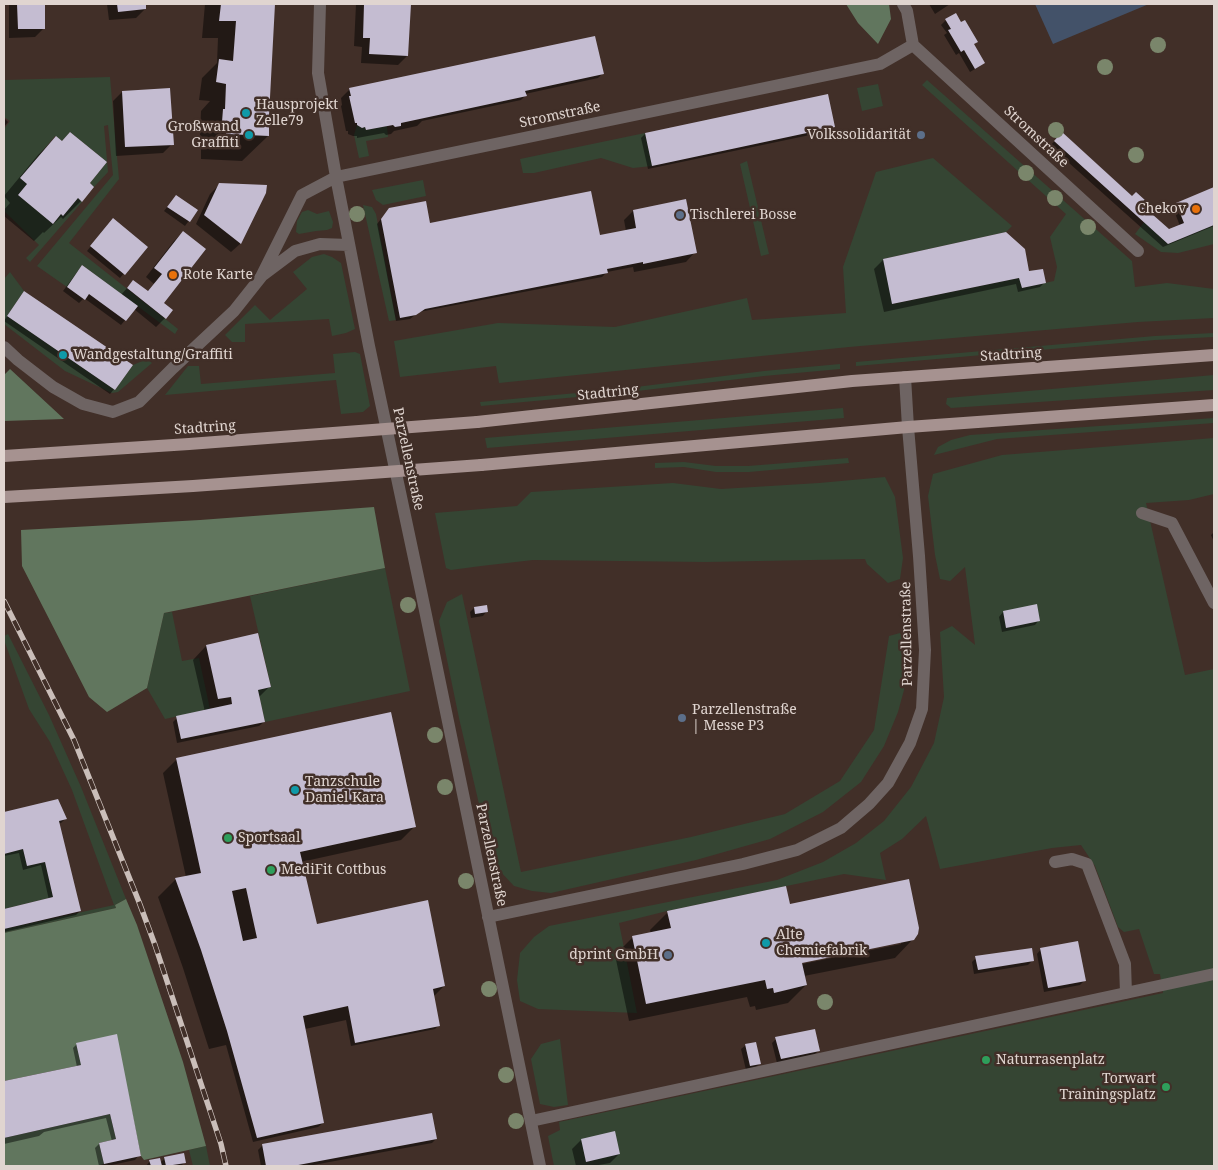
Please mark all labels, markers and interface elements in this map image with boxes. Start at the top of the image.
place label: Hausprojekt Zelle79 [256,97,338,130]
street label: Stromstraße [518,98,602,132]
street label: Stromstraße [1000,103,1072,171]
marker: Hausprojekt Zelle79 [240,107,252,119]
place label: Großwand Graffiti [168,119,239,152]
place label: Volkssolidarität [807,127,911,143]
marker: Großwand Graffiti [243,129,255,141]
marker: Volkssolidarität [915,129,927,141]
place label: Chekov [1137,201,1186,217]
marker: Chekov [1190,203,1202,215]
place label: Tischlerei Bosse [690,207,797,223]
marker: Tischlerei Bosse [674,209,686,221]
place label: Rote Karte [183,267,253,283]
marker: Rote Karte [167,269,179,281]
street label: Stadtring [980,344,1042,366]
place label: Wandgestaltung/Graffiti [73,347,233,363]
marker: Wandgestaltung/Graffiti [57,349,69,361]
street label: Stadtring [576,381,640,405]
street label: Parzellenstraße [389,406,427,512]
street label: Stadtring [174,417,236,439]
street label: Parzellenstraße [898,581,916,687]
place label: Parzellenstraße | Messe P3 [692,702,797,734]
marker: Parzellenstraße | Messe P3 [676,712,688,724]
place label: Tanzschule Daniel Kara [305,774,384,806]
marker: Tanzschule Daniel Kara [289,784,301,796]
street label: Parzellenstraße [472,802,510,908]
place label: Sportsaal [238,830,300,846]
marker: Sportsaal [222,832,234,844]
place label: MediFit Cottbus [281,862,386,878]
marker: MediFit Cottbus [265,864,277,876]
place label: Alte Chemiefabrik [776,927,867,960]
marker: Alte Chemiefabrik [760,937,772,949]
place label: dprint GmbH [569,947,658,963]
marker: dprint GmbH [662,949,674,961]
place label: Naturrasenplatz [996,1052,1105,1068]
marker: Naturrasenplatz [980,1054,992,1066]
place label: Torwart Trainingsplatz [1059,1071,1156,1104]
marker: Torwart Trainingsplatz [1160,1081,1172,1093]

